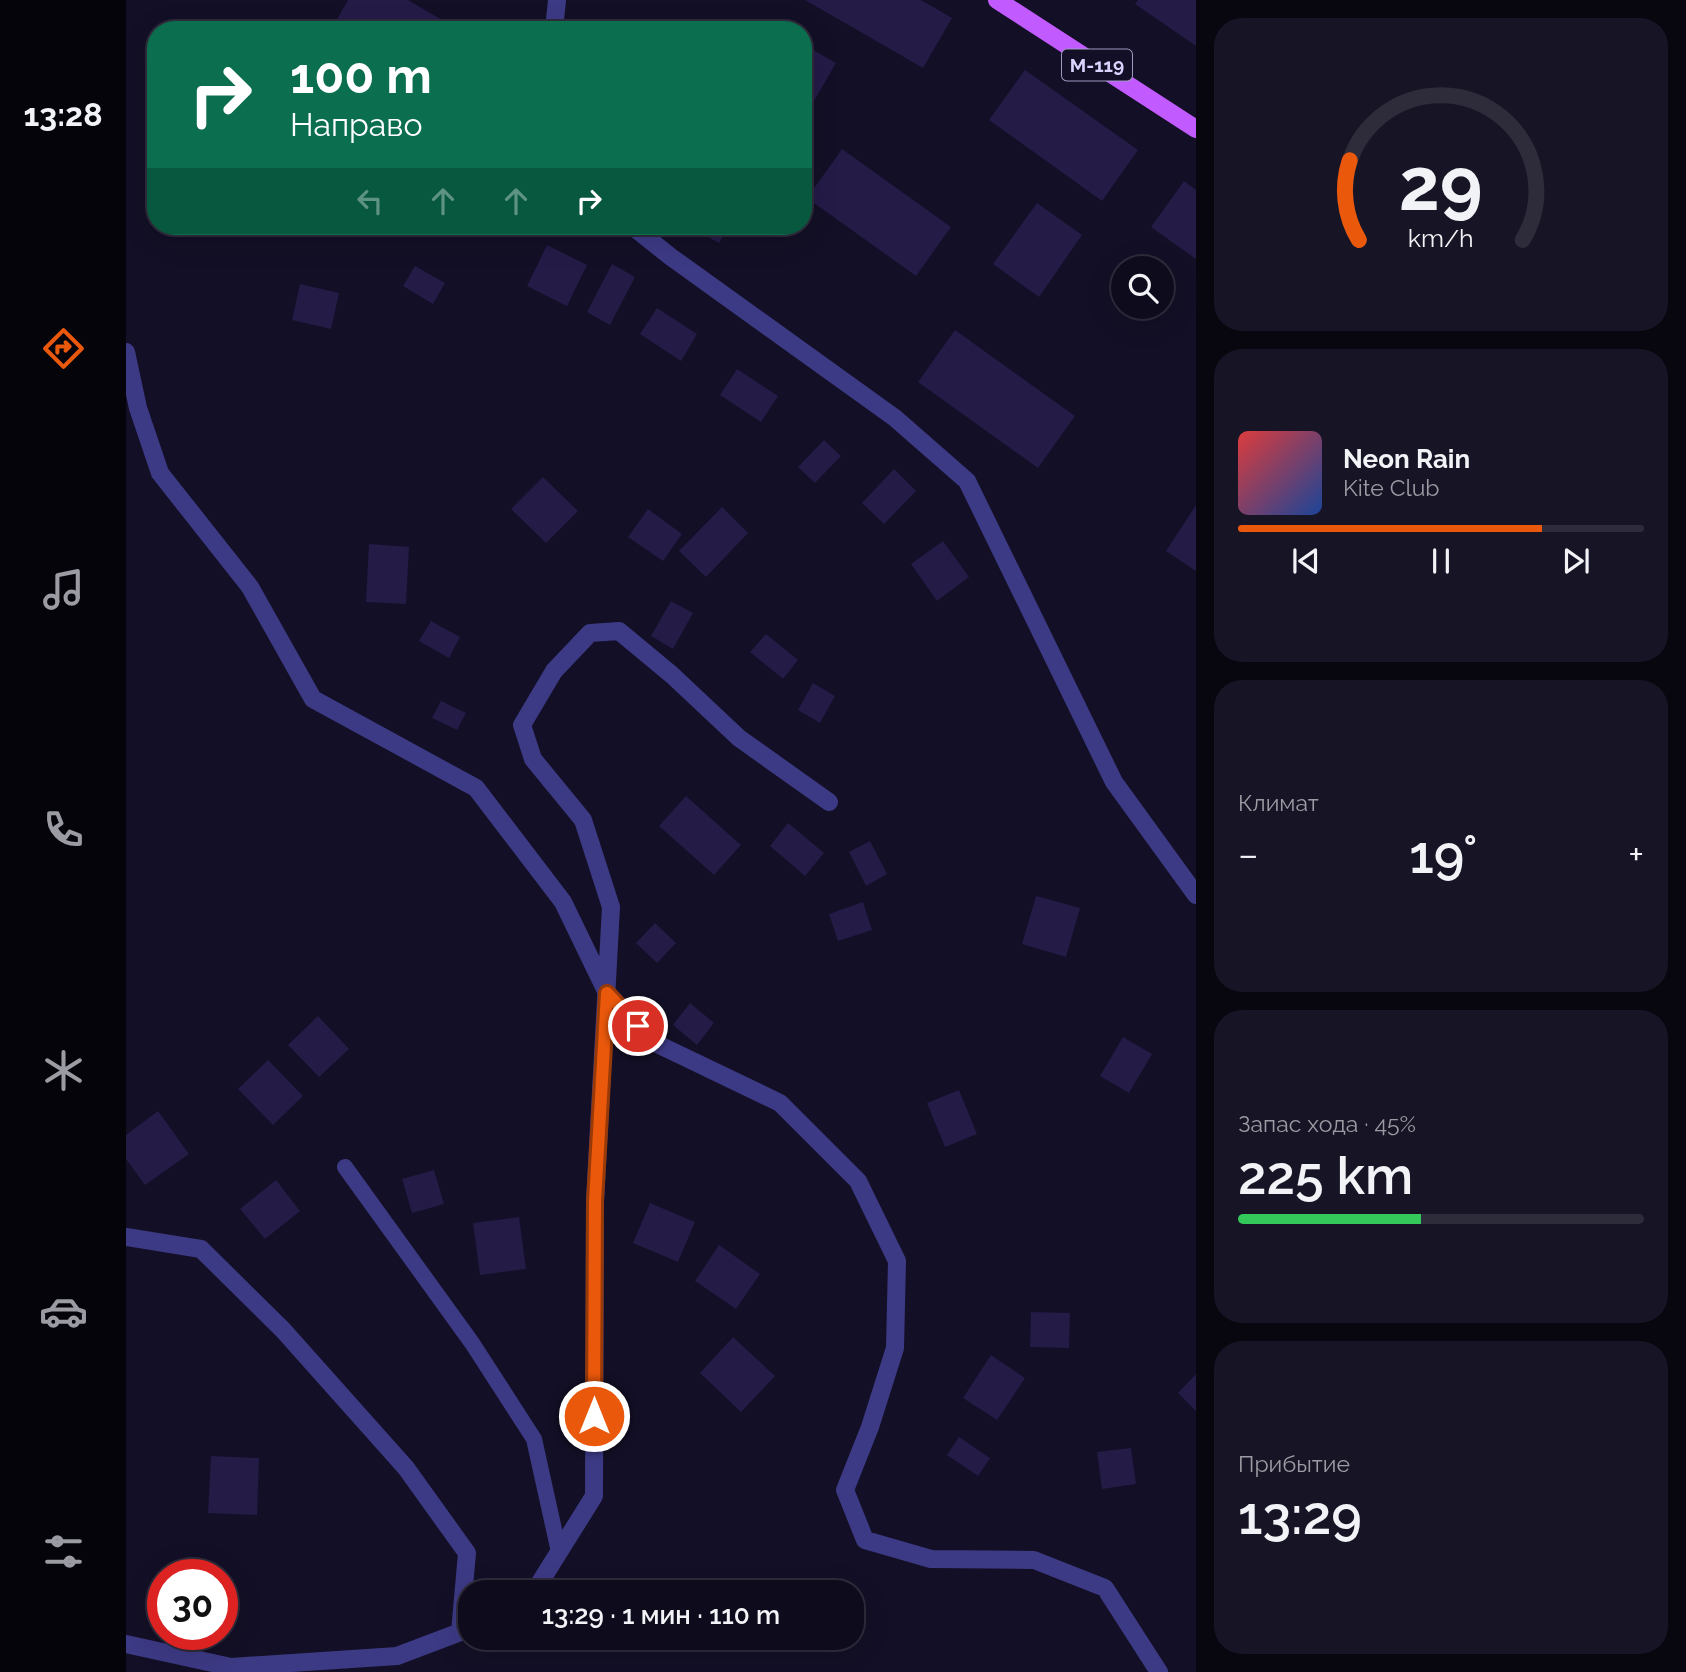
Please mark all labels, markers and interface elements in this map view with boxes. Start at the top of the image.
text: 100 m [290,47,432,104]
icon: right [175,49,266,140]
road number: М-119 [1062,50,1132,80]
text: 13:28 [24,96,102,133]
text: Направо [290,106,422,143]
text: 29 [1399,143,1483,228]
icon: left [351,182,389,220]
icon: ahead [424,182,462,220]
icon: ahead [497,182,535,220]
icon: right [570,182,608,220]
text: km/h [1408,223,1474,253]
map controls [1111,256,1174,319]
button: search [1111,256,1174,319]
icon: directions [39,324,88,373]
text: Neon Rain [1343,444,1470,474]
text: Kite Club [1343,474,1440,501]
icon: previous [1287,542,1325,580]
icon: pause [1422,542,1460,580]
icon: next [1557,542,1595,580]
icon: music [39,565,88,614]
text: Климат [1238,789,1319,816]
icon: phone [39,805,88,854]
text: 19° [1409,824,1477,885]
text: − [1238,832,1258,877]
text: + [1628,832,1644,877]
pin [608,996,668,1056]
icon: arrive [619,1007,657,1045]
icon: climate [39,1046,88,1095]
text: Запас хода · 45% [1238,1110,1416,1137]
text: 225 km [1238,1145,1413,1206]
icon: car [39,1287,88,1336]
position arrow [557,1379,631,1453]
text: Прибытие [1238,1450,1350,1477]
text: 13:29 [1238,1485,1362,1546]
icon: filters [39,1527,88,1576]
speed limit sign: 30 [147,1559,238,1650]
text: 13:29 · 1 мин · 110 m [542,1600,780,1630]

